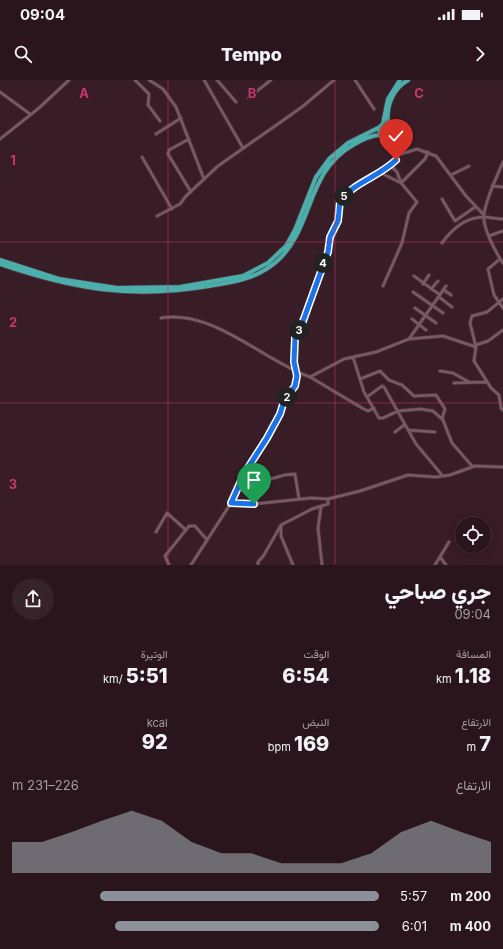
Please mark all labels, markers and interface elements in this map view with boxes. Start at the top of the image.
text: 09:04 [20,5,65,24]
icon: search [12,43,34,65]
icon: forward [469,43,491,65]
text: Tempo [221,44,282,65]
text: A [79,85,89,101]
text: B [248,85,257,101]
text: C [414,85,424,101]
pin [379,119,413,160]
icon: check [385,125,407,147]
text: 1 [10,152,16,168]
pin: 5 [334,186,354,206]
text: 5 [340,189,348,203]
pin: 4 [313,253,333,273]
text: 4 [319,256,327,270]
text: 2 [9,314,17,330]
pin: 3 [289,320,309,340]
text: 3 [295,323,303,337]
pin: 2 [277,387,297,407]
text: 2 [284,390,290,404]
pin [237,463,271,504]
icon: arrive [243,469,265,491]
text: 3 [9,476,17,492]
map controls [455,517,491,553]
button: locate [455,517,491,553]
button: share [12,578,54,620]
text: جري صباحي [384,578,491,604]
text: 09:04 [454,606,491,622]
text: الوتيرة [141,647,168,661]
text: الوقت [303,647,329,661]
text: المسافة [456,647,491,661]
text: 5:51 [126,664,168,688]
text: 6:54 [282,664,329,688]
text: 1.18 [455,664,491,688]
text: /km [103,672,126,686]
text: km [436,672,455,686]
text: النبض [302,715,329,729]
text: الارتفاع [461,715,491,729]
text: kcal [147,716,168,730]
text: 92 [142,730,168,754]
text: 169 [294,732,329,756]
text: 7 [479,732,491,756]
text: bpm [268,740,294,754]
text: m [467,740,479,754]
text: 226–231 m [12,777,79,793]
text: الارتفاع [456,777,491,793]
text: 5:57 [400,888,427,904]
text: 200 m [450,888,491,904]
text: 6:01 [402,918,427,934]
text: 400 m [450,918,491,934]

